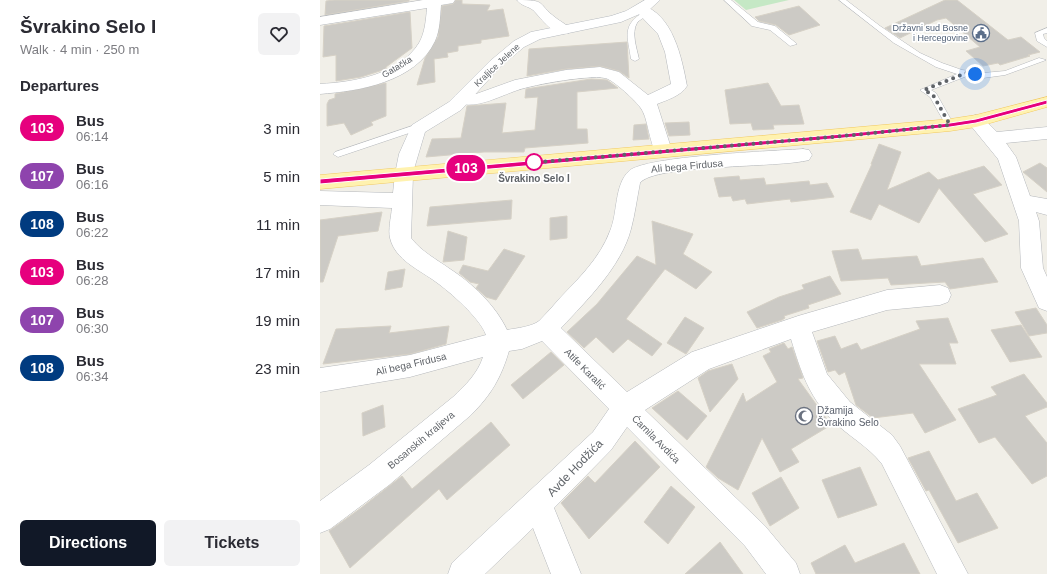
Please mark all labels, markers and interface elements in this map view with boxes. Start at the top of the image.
button: heart [258,13,300,55]
text: Švrakino Selo I [20,16,156,37]
place label: Državni sud Bosne i Hercegovine [892,23,968,43]
public building icon: Državni sud Bosne i Hercegovine [971,23,991,43]
street label: Kraljice Jelene [472,41,522,89]
text: Walk · 4 min · 250 m [20,42,139,57]
street label: Gatačka [380,54,414,80]
your location [965,64,985,84]
text: Departures [20,77,99,94]
text: Bus [76,112,104,129]
text: 103 [30,120,54,136]
text: 3 min [263,120,300,137]
text: 06:14 [76,129,109,144]
marker: Švrakino Selo I [525,153,543,171]
line badge: 103 [443,155,489,181]
street label: Ali bega Firdusa [651,157,724,175]
text: Bus [76,160,104,177]
text: 103 [454,160,478,176]
text: 107 [30,168,54,184]
text: 5 min [263,168,300,185]
place label: Švrakino Selo I [498,172,570,184]
text: 06:16 [76,177,109,192]
text: Bus [76,208,104,225]
text: 108 [30,216,54,232]
text: 11 min [256,216,300,233]
text: 06:22 [76,225,109,240]
text: Bus [76,256,104,273]
text: 103 [30,264,54,280]
text: 17 min [255,264,300,281]
text: 06:28 [76,273,109,288]
text: Bus [76,304,104,321]
text: 107 [30,312,54,328]
text: 19 min [255,312,300,329]
text: 06:30 [76,321,109,336]
street label: Atife Karalić [562,346,608,392]
street label: Ali bega Firdusa [375,350,448,377]
text: Bus [76,352,104,369]
text: 108 [30,360,54,376]
text: 23 min [255,360,300,377]
text: 06:34 [76,369,109,384]
place label: Džamija Švrakino Selo [817,405,879,428]
mosque icon: Džamija Švrakino Selo [794,406,814,426]
street label: Bosanskih kraljeva [386,409,457,471]
street label: Ćamila Avdića [630,412,683,466]
street label: Avde Hodžića [544,436,606,499]
button: Directions [20,520,156,566]
button: Tickets [164,520,300,566]

